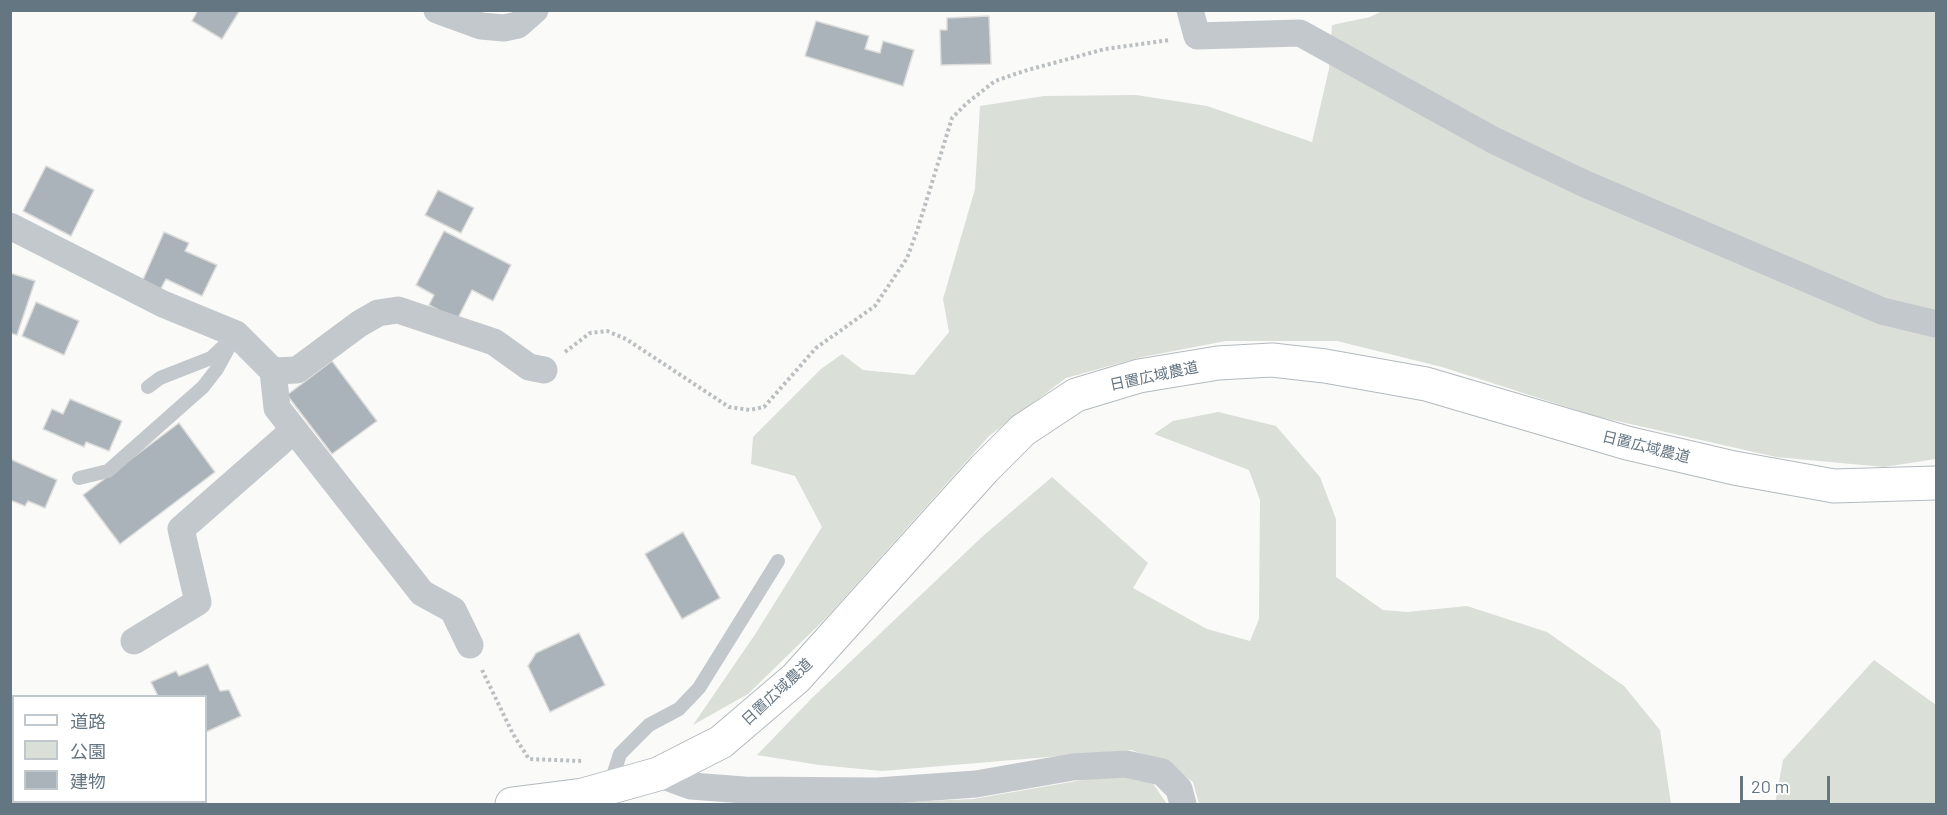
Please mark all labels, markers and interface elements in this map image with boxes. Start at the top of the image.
street label: 日置広域農道 [1108,358,1200,394]
street label: 日置広域農道 [1600,427,1692,467]
street label: 日置広域農道 [738,655,816,729]
legend [12,695,207,803]
text: 道路 [70,710,106,732]
text: 公園 [70,740,106,762]
scale bar [1743,764,1833,802]
text: 建物 [70,770,106,792]
text: 20 m [1751,775,1789,797]

